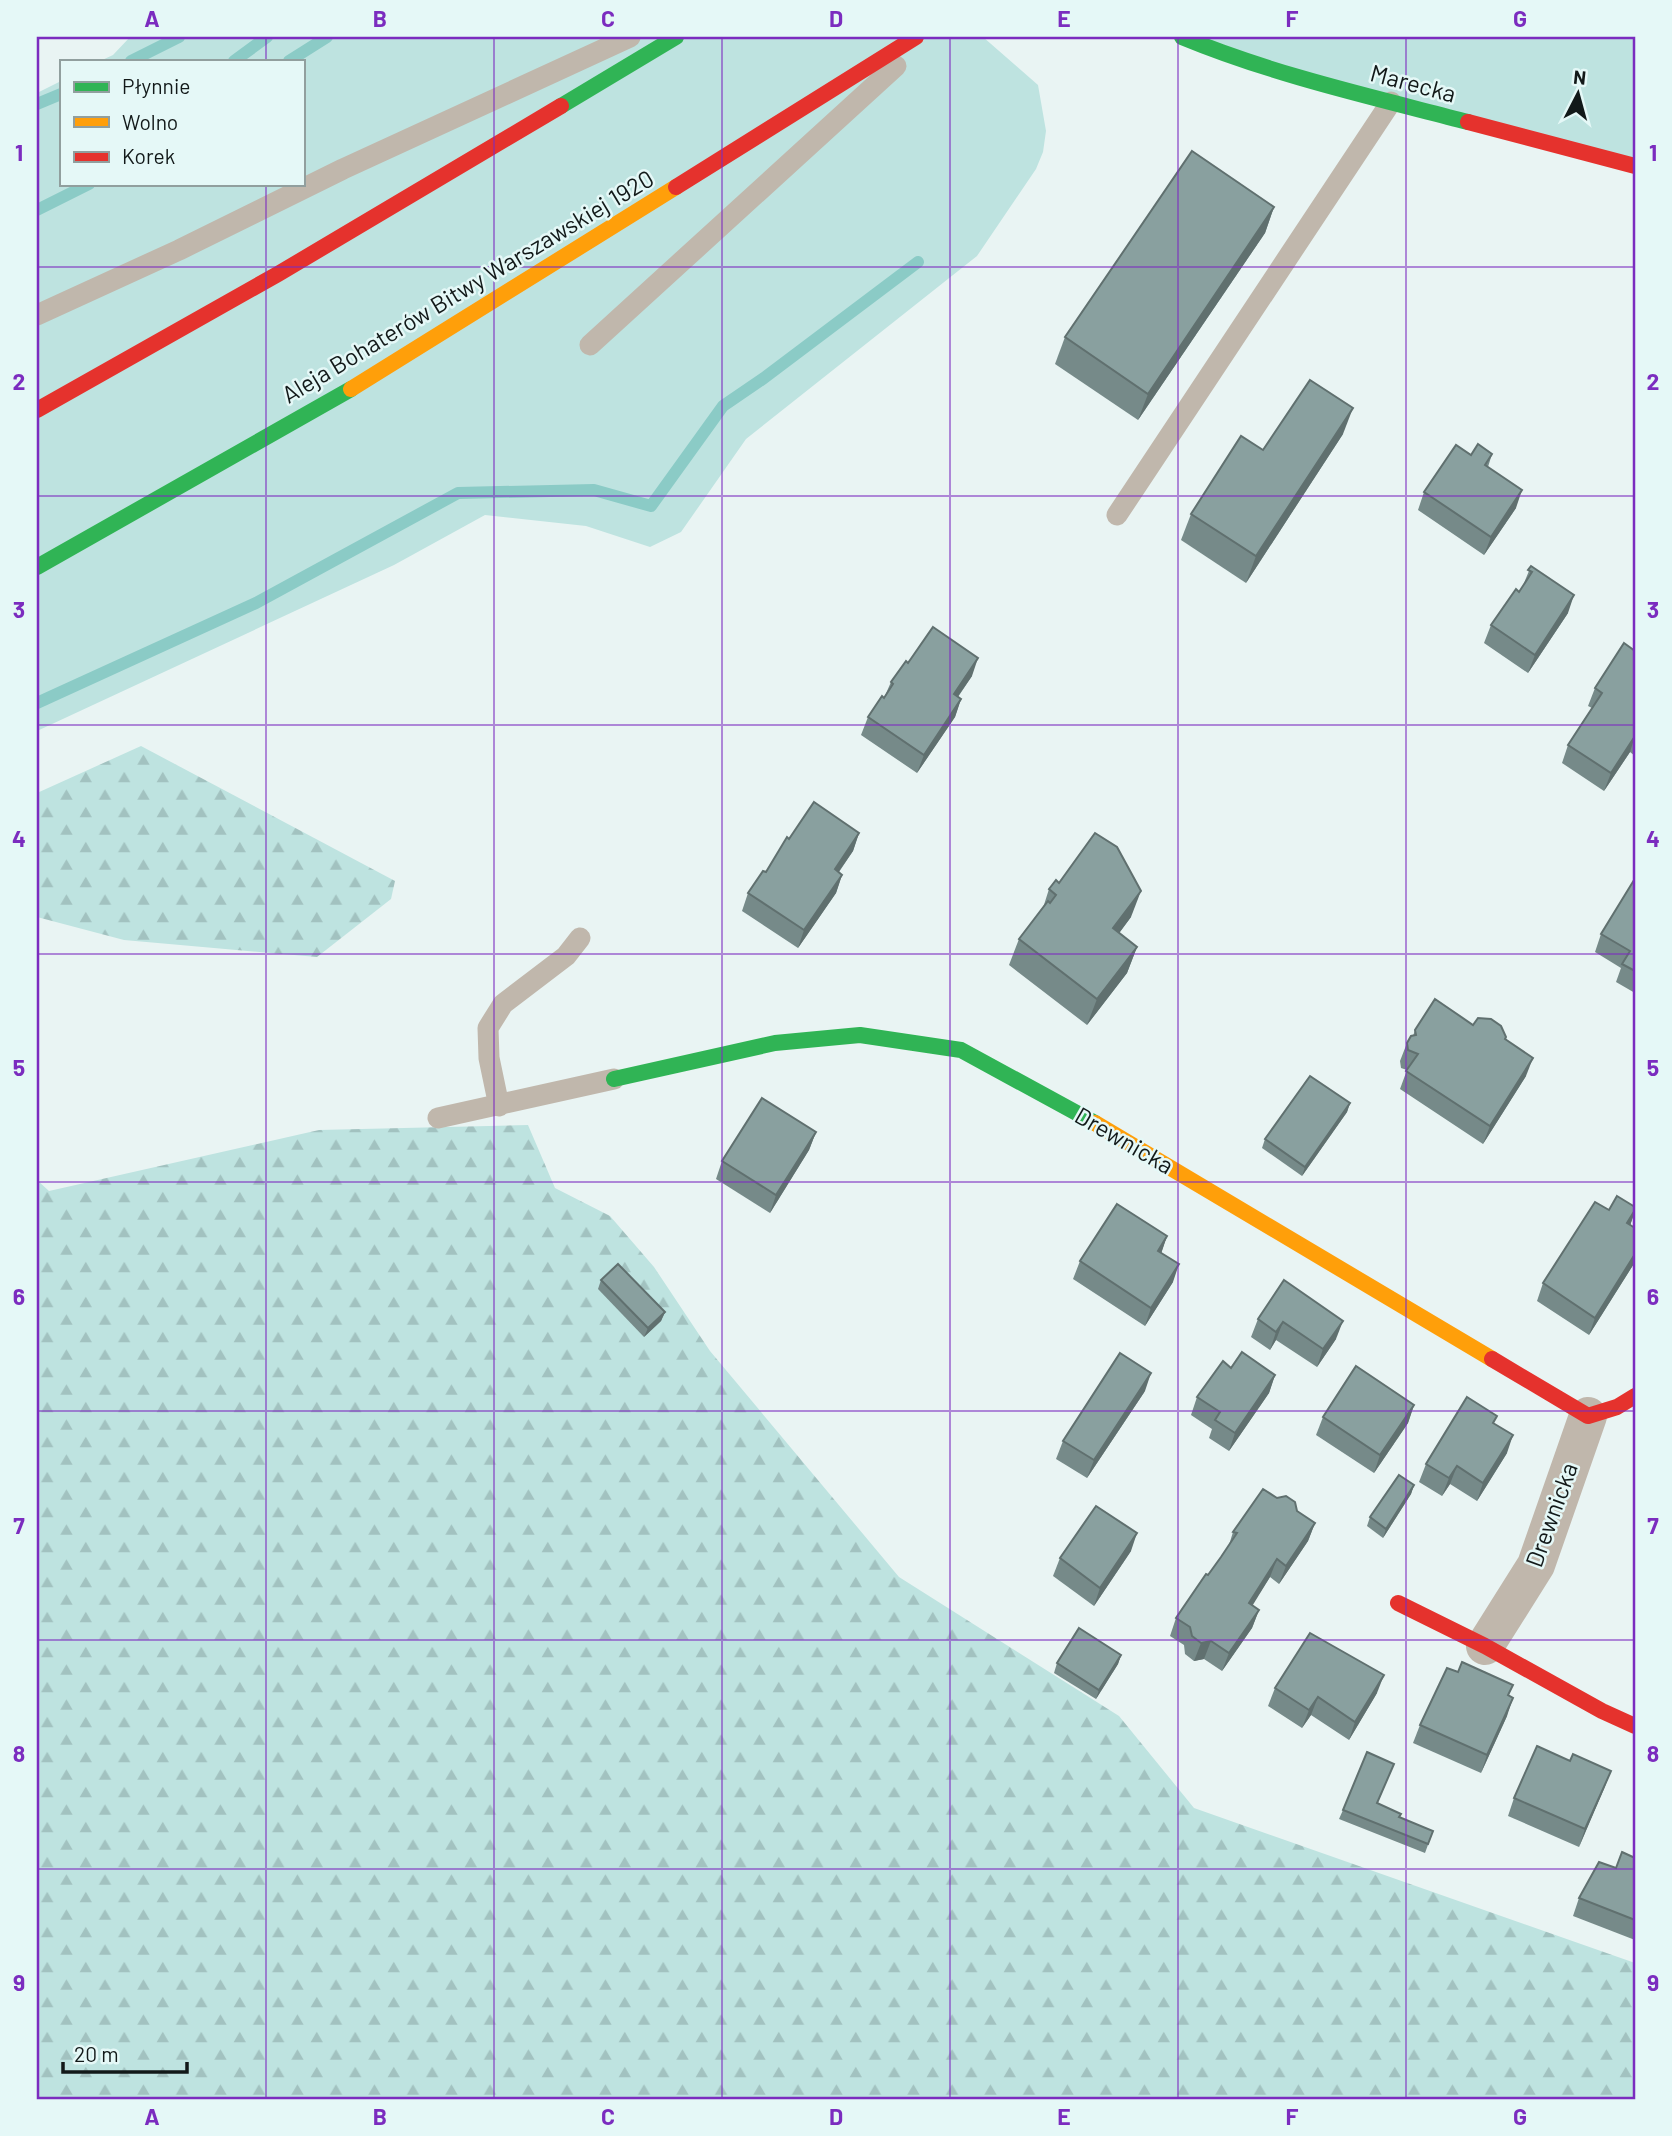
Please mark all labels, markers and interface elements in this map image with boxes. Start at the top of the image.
text: A [144,4,160,32]
text: B [373,4,387,32]
text: C [601,4,615,32]
text: D [829,4,843,32]
text: E [1057,4,1071,32]
text: F [1286,4,1299,32]
text: G [1513,4,1527,32]
street label: Marecka [1367,57,1459,108]
legend [60,60,304,186]
north arrow [1542,60,1612,130]
text: N [1572,64,1587,89]
text: Płynnie [122,73,190,98]
text: Wolno [122,109,178,134]
text: 1 [15,138,23,166]
text: 1 [1649,138,1657,166]
text: Korek [122,143,175,168]
street label: Aleja Bohaterów Bitwy Warszawskiej 1920 [276,163,658,409]
text: 2 [13,367,25,395]
text: 2 [1647,367,1659,395]
text: 3 [13,595,25,623]
text: 3 [1647,595,1659,623]
text: 4 [12,824,26,852]
text: 4 [1646,824,1660,852]
text: 5 [13,1053,25,1081]
text: 5 [1647,1053,1659,1081]
street label: Drewnicka [1070,1100,1179,1179]
text: 6 [13,1282,25,1310]
text: 6 [1647,1282,1659,1310]
street label: Drewnicka [1518,1458,1583,1571]
text: 7 [13,1511,25,1539]
text: 7 [1647,1511,1659,1539]
text: 8 [13,1739,25,1767]
text: 8 [1647,1739,1659,1767]
text: 9 [13,1968,25,1996]
text: 9 [1647,1968,1659,1996]
scale bar [63,2031,187,2075]
text: 20 m [74,2041,119,2066]
text: A [144,2102,160,2130]
text: B [373,2102,387,2130]
text: C [601,2102,615,2130]
text: D [829,2102,843,2130]
text: E [1057,2102,1071,2130]
text: F [1286,2102,1299,2130]
text: G [1513,2102,1527,2130]

